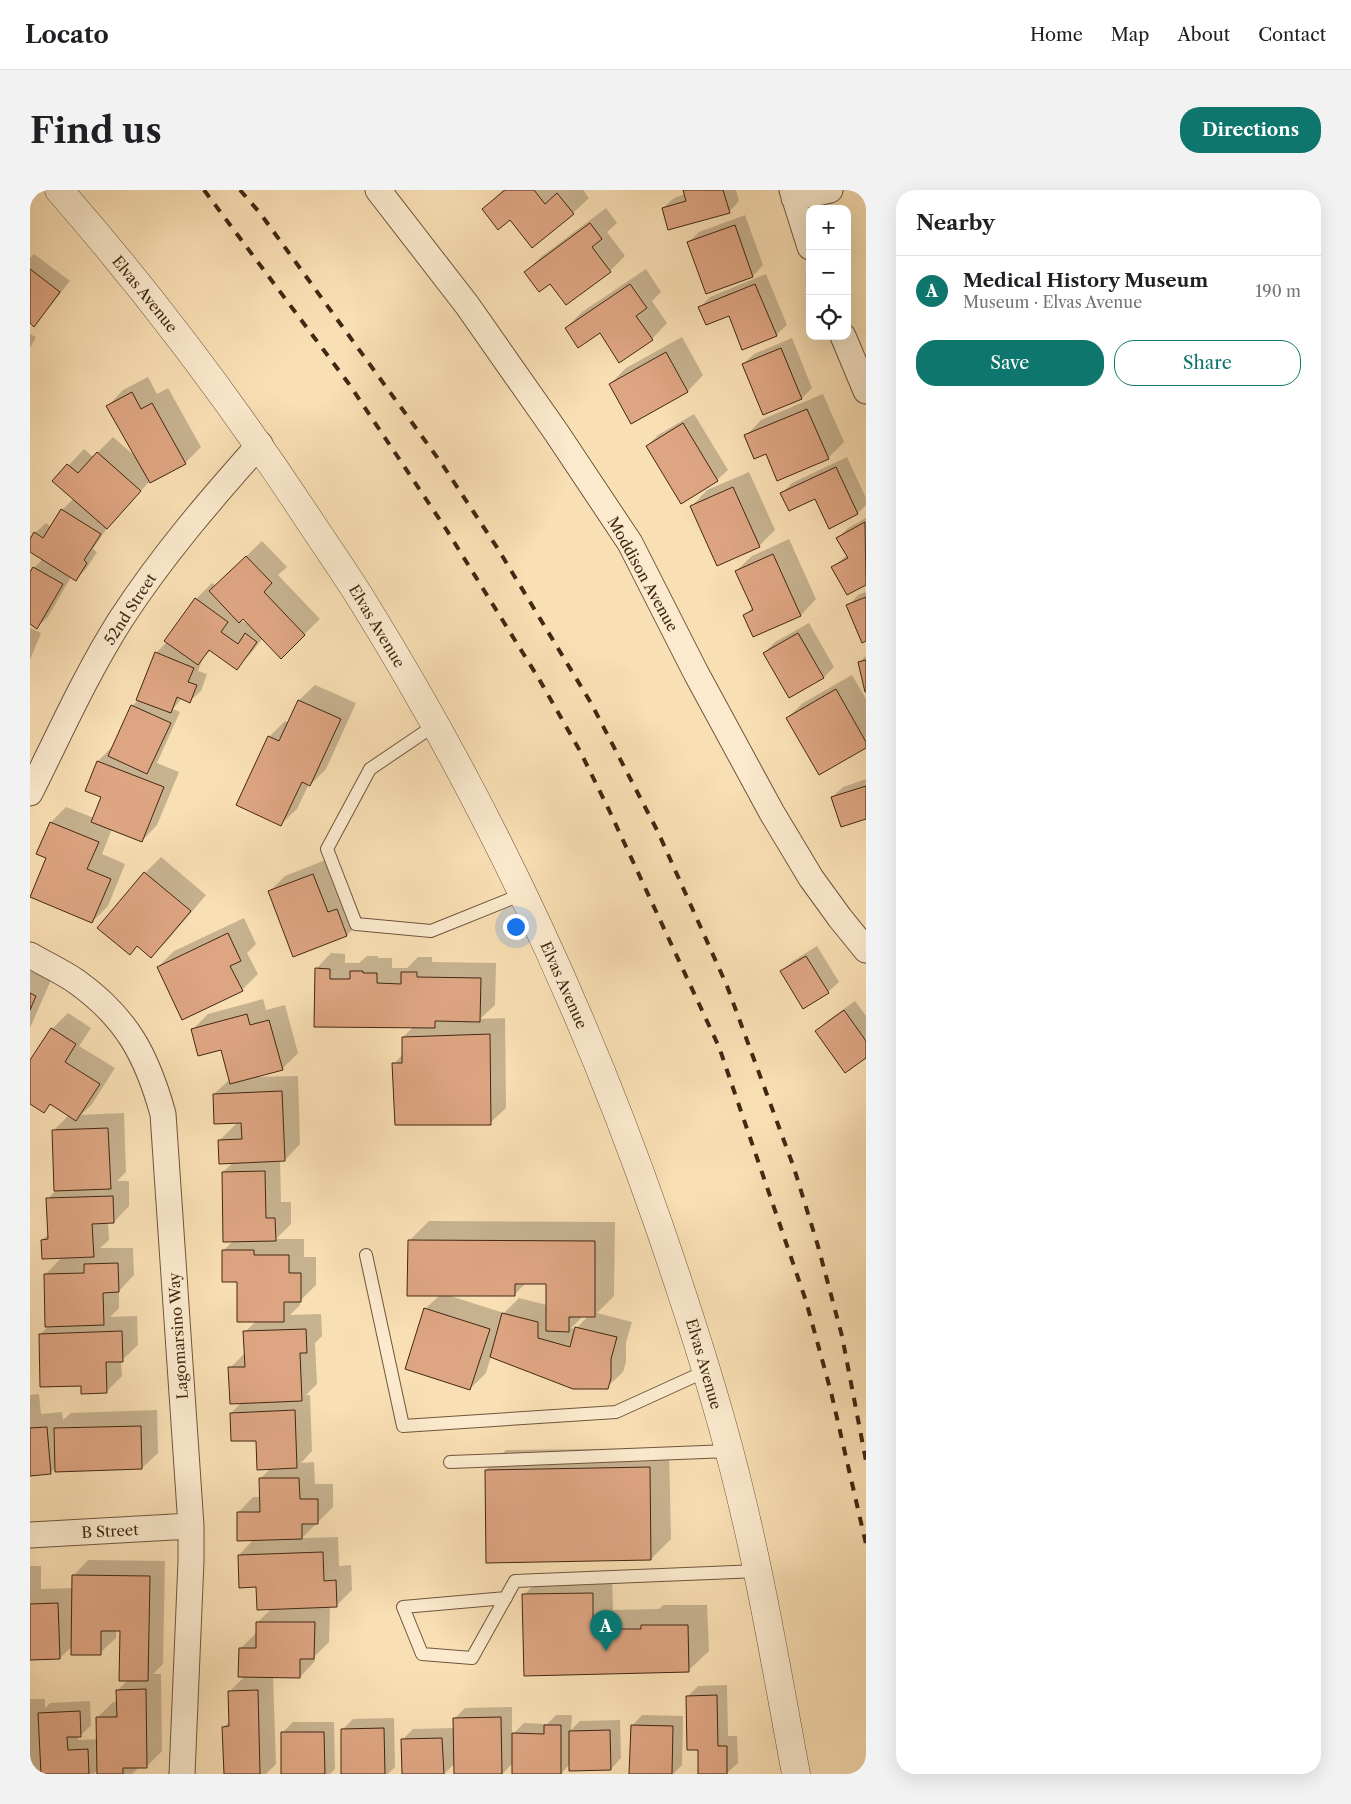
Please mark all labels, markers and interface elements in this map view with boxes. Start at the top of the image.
text: Locato [25,20,109,49]
text: Home [1030,24,1083,46]
text: Map [1111,24,1149,46]
text: About [1177,24,1230,46]
text: Contact [1258,24,1326,46]
button: Directions [1180,107,1321,153]
text: Find us [30,109,162,152]
map controls [806,205,851,340]
button: + [806,205,851,250]
text: Nearby [916,210,995,235]
button: − [806,250,851,295]
street label: Elvas Avenue [108,252,182,336]
text: Medical History Museum [963,269,1208,292]
text: A [926,281,938,301]
text: 190 m [1256,281,1301,301]
text: Museum · Elvas Avenue [963,292,1142,312]
button: locate [806,295,851,340]
button: Save [916,340,1104,386]
button: Share [1114,340,1301,386]
street label: Moddison Avenue [604,513,682,635]
street label: 52nd Street [100,569,161,648]
street label: Elvas Avenue [345,581,409,671]
your location [503,914,529,940]
street label: Elvas Avenue [536,938,592,1032]
street label: Lagomarsino Way [164,1271,192,1400]
street label: Elvas Avenue [682,1316,726,1412]
street label: B Street [81,1520,140,1542]
pin: A [590,1610,622,1651]

